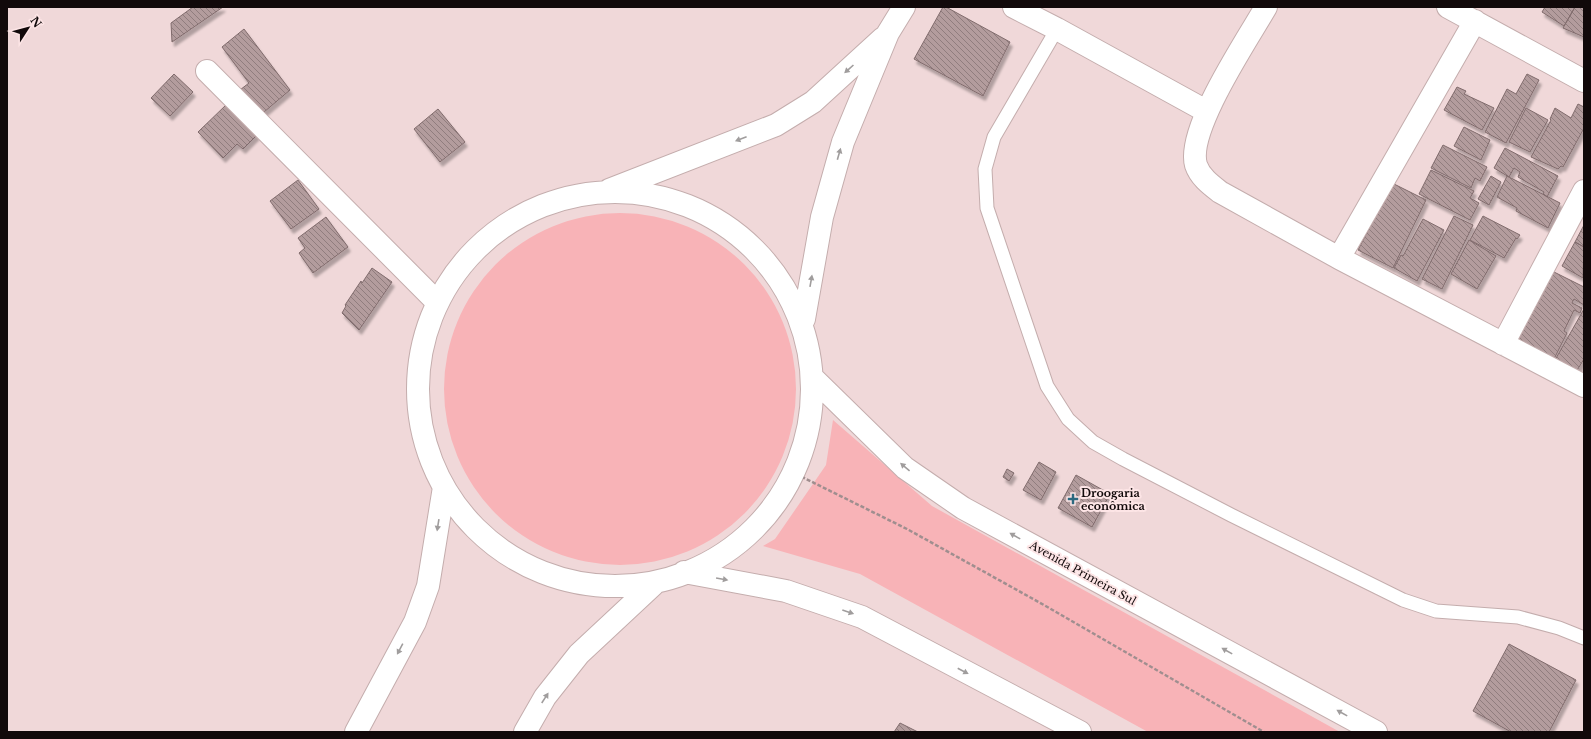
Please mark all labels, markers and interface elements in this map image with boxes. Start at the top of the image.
north arrow [8,8,48,48]
text: N [27,14,45,31]
one-way arrow [845,64,854,73]
one-way arrow [735,136,747,142]
one-way arrow [837,148,843,161]
one-way arrow [808,275,814,287]
one-way arrow [900,462,910,471]
place label: Droogaria econômica [1081,486,1145,513]
marker: Droogaria econômica [1068,494,1078,504]
one-way arrow [435,519,441,532]
one-way arrow [1009,533,1021,539]
street label: Avenida Primeira Sul [1027,537,1139,608]
one-way arrow [716,577,728,583]
one-way arrow [842,609,854,615]
one-way arrow [397,643,404,654]
one-way arrow [1222,648,1233,655]
one-way arrow [958,667,969,674]
one-way arrow [541,692,548,704]
one-way arrow [1336,710,1347,717]

